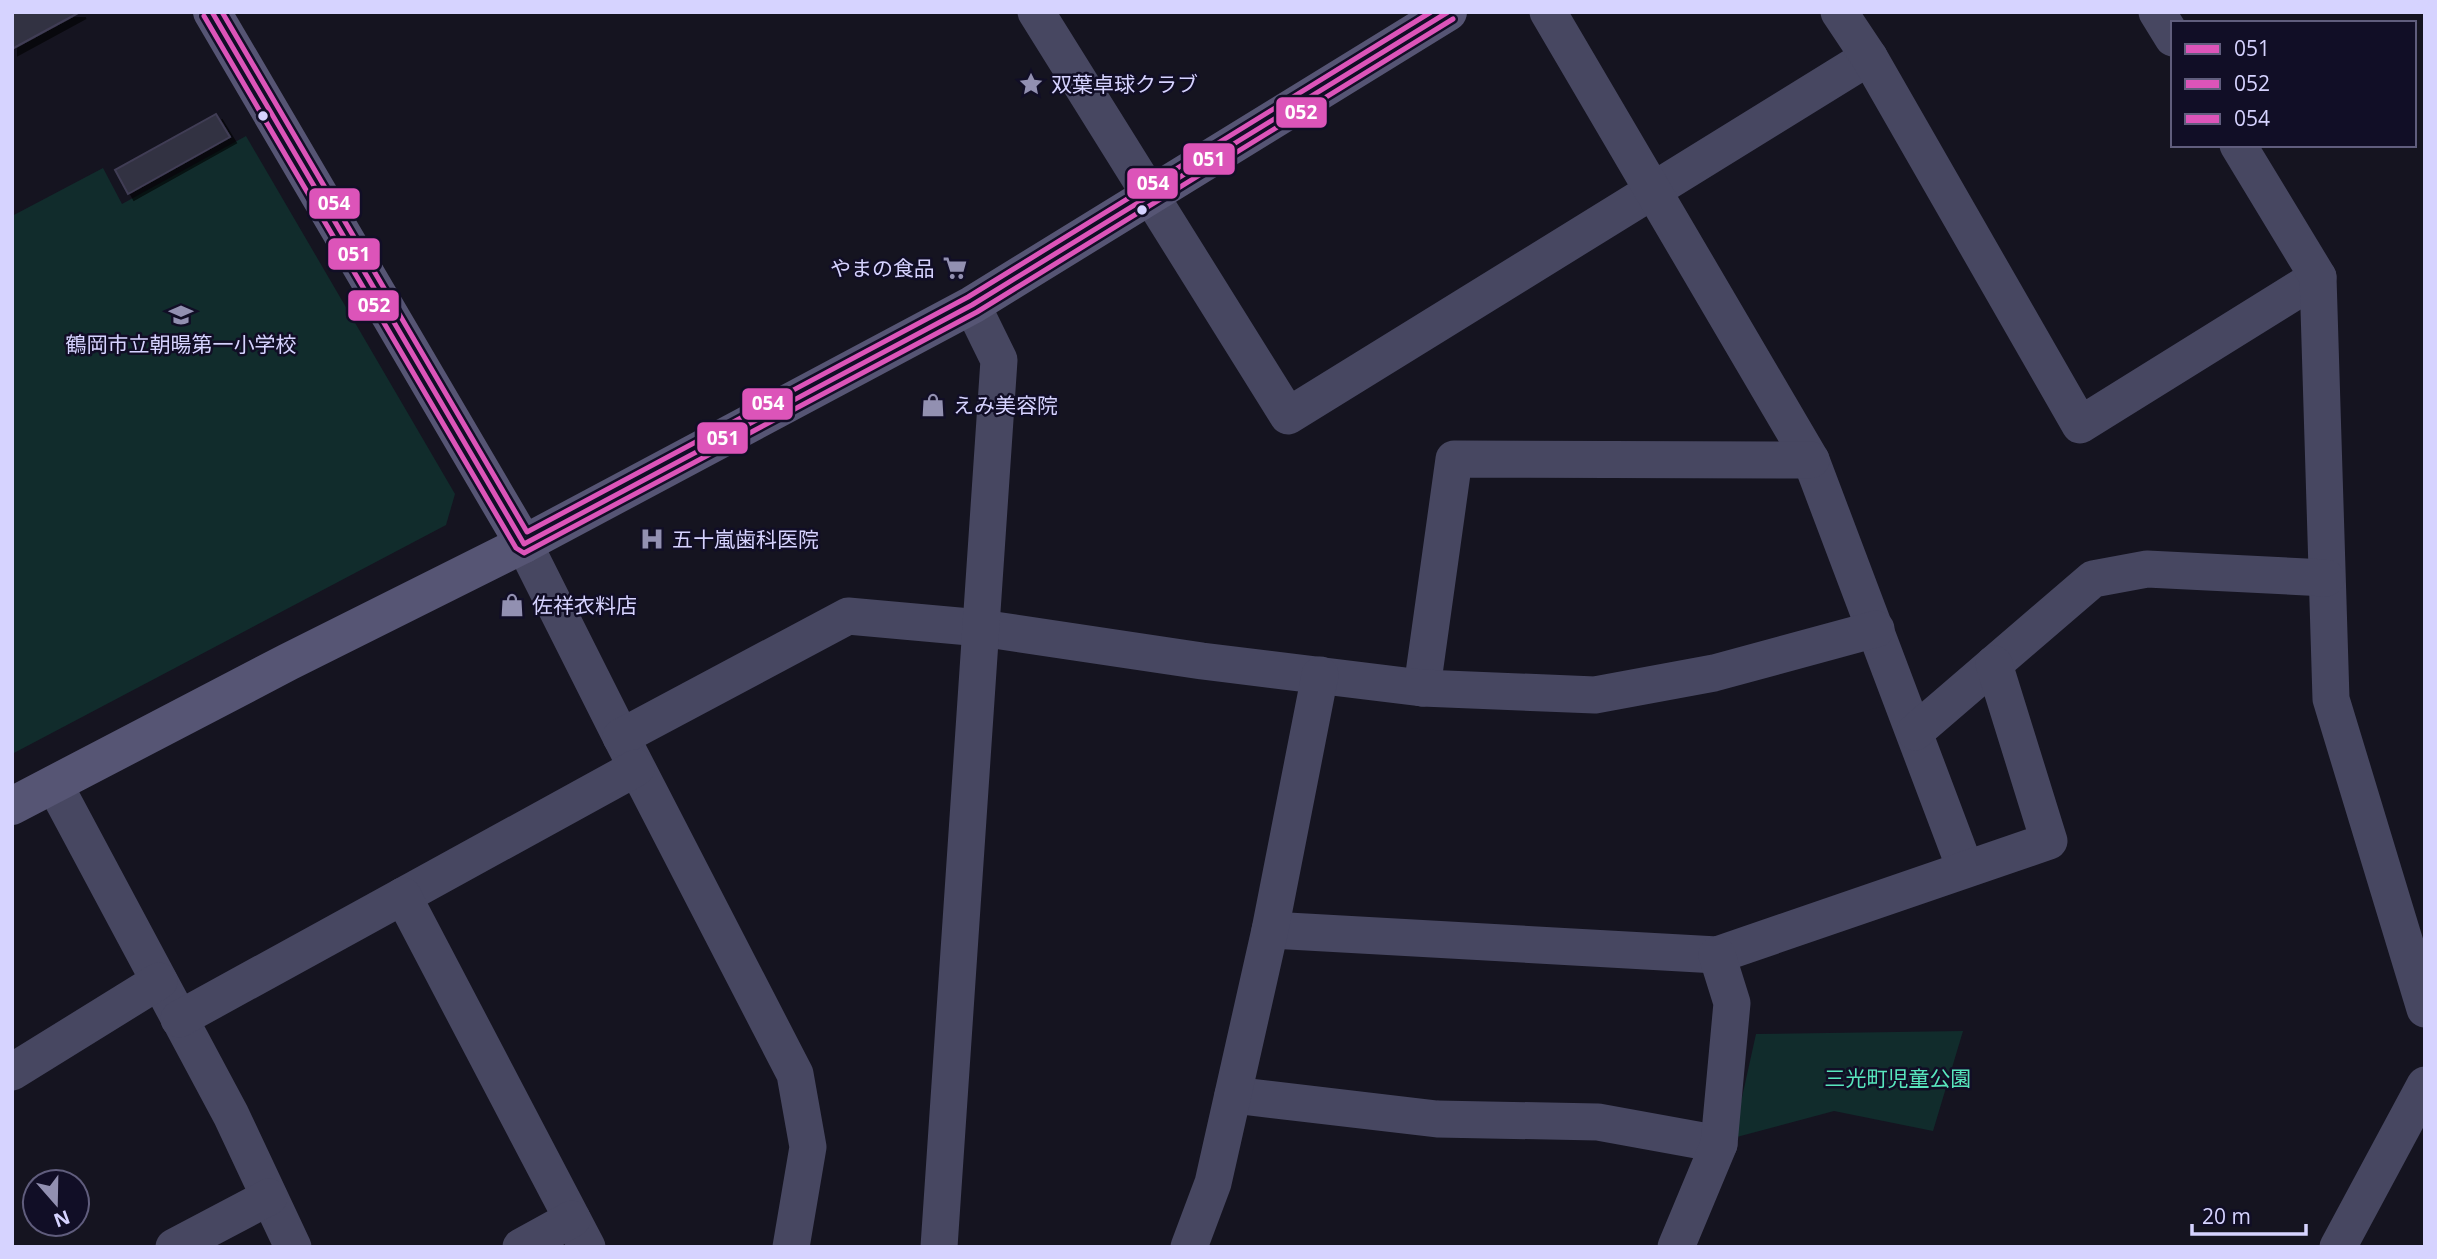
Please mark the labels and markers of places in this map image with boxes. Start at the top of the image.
place icon: 双葉卓球クラブ [1017,70,1045,98]
place label: 双葉卓球クラブ [1051,70,1198,98]
unlabelled marker [256,109,270,123]
unlabelled marker [1135,203,1149,217]
place label: やまの食品 [830,254,935,282]
supermarket icon: やまの食品 [941,254,969,282]
school or university icon: 鶴岡市立朝暘第一小学校 [167,301,195,329]
place label: 鶴岡市立朝暘第一小学校 [66,330,297,358]
shop icon: えみ美容院 [919,391,947,419]
place label: えみ美容院 [953,391,1058,419]
hospital icon: 五十嵐歯科医院 [638,525,666,553]
place label: 五十嵐歯科医院 [672,525,819,553]
shop icon: 佐祥衣料店 [498,591,526,619]
place label: 佐祥衣料店 [532,591,637,619]

